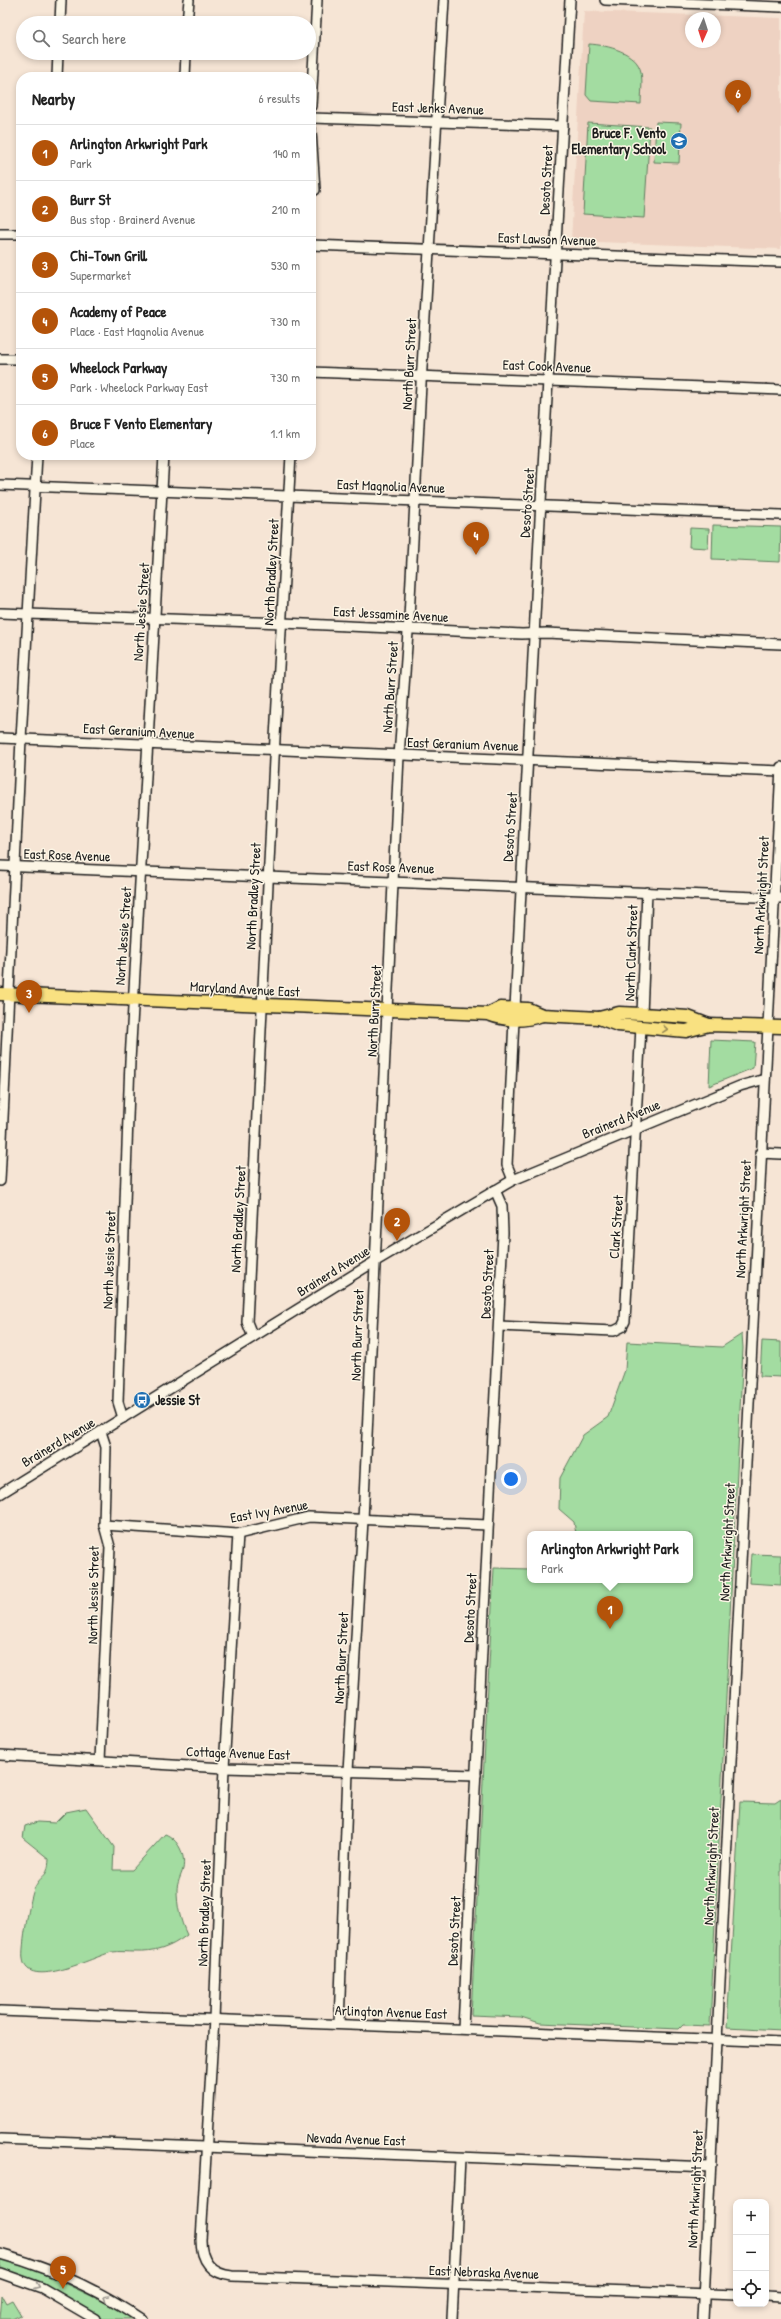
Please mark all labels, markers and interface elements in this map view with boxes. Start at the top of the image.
north arrow [685,12,721,48]
search box [16,16,316,60]
icon: search [30,27,52,49]
text: Search here [62,28,126,49]
pin: 6 [725,80,751,113]
text: Nearby [32,87,75,110]
text: 6 results [259,89,300,107]
street label: East Jenks Avenue [392,96,485,119]
place label: Bruce F. Vento Elementary School [572,123,666,160]
school or university icon: Bruce F. Vento Elementary School [669,131,689,151]
text: Arlington Arkwright Park [70,133,207,154]
text: 1 [43,144,47,162]
text: 140 m [273,144,300,162]
street label: Desoto Street [534,145,557,215]
text: Park [70,154,92,172]
text: Burr St [70,189,111,210]
text: 2 [42,200,48,218]
text: 210 m [272,200,300,218]
text: Bus stop · Brainerd Avenue [70,210,195,228]
street label: East Lawson Avenue [498,227,597,250]
text: Chi-Town Grill [70,245,147,266]
text: 3 [42,256,48,274]
text: 530 m [271,256,300,274]
text: Supermarket [70,266,131,284]
text: Academy of Peace [70,301,167,322]
text: 4 [43,312,47,330]
text: 730 m [270,312,300,330]
street label: North Burr Street [397,318,420,410]
text: Place · East Magnolia Avenue [70,322,204,340]
street label: East Cook Avenue [502,354,592,377]
text: Wheelock Parkway [70,357,167,378]
text: 5 [42,368,48,386]
text: 730 m [270,368,300,386]
text: Park · Wheelock Parkway East [70,378,208,396]
text: Bruce F Vento Elementary [70,413,212,434]
text: 6 [42,424,48,442]
text: 1.1 km [271,424,300,442]
text: Place [70,434,95,452]
street label: Desoto Street [515,467,538,538]
street label: East Magnolia Avenue [337,474,446,498]
street label: North Bradley Street [258,518,284,626]
pin: 4 [463,522,489,555]
street label: North Jessie Street [128,562,153,662]
street label: East Jessamine Avenue [333,601,450,626]
street label: North Burr Street [377,640,402,733]
street label: East Geranium Avenue [83,718,196,743]
street label: East Geranium Avenue [407,732,520,755]
street label: Desoto Street [498,791,521,862]
street label: North Arkwright Street [748,835,774,955]
street label: North Bradley Street [240,842,266,950]
street label: East Rose Avenue [23,843,111,866]
street label: East Rose Avenue [347,855,435,878]
street label: North Jessie Street [110,886,135,986]
street label: North Clark Street [619,904,642,1001]
street label: North Burr Street [362,965,385,1057]
street label: Maryland Avenue East [190,976,301,1002]
pin: 3 [16,980,42,1013]
one-way arrow [662,1024,668,1033]
street label: Brainerd Avenue [579,1094,663,1143]
street label: North Arkwright Street [730,1159,756,1279]
street label: North Bradley Street [225,1165,251,1273]
street label: Clark Street [604,1194,627,1260]
pin: 2 [384,1208,410,1241]
street label: North Jessie Street [97,1210,120,1310]
street label: Brainerd Avenue [293,1240,373,1301]
street label: Desoto Street [475,1249,498,1319]
street label: North Burr Street [345,1289,368,1381]
bus stop icon: Jessie St [132,1390,152,1410]
place label: Jessie St [155,1390,201,1409]
street label: Brainerd Avenue [17,1412,98,1471]
your location [501,1469,521,1489]
street label: North Arkwright Street [714,1482,740,1602]
street label: East Ivy Avenue [229,1494,310,1528]
popup [527,1531,693,1583]
text: Arlington Arkwright Park [541,1538,679,1559]
street label: North Jessie Street [82,1545,103,1644]
text: Park [541,1559,563,1577]
street label: Desoto Street [458,1573,481,1643]
pin: 1 [597,1596,623,1629]
street label: North Burr Street [329,1612,352,1704]
street label: Cottage Avenue East [186,1741,291,1765]
street label: North Arkwright Street [698,1806,724,1926]
street label: North Bradley Street [192,1859,216,1967]
street label: Desoto Street [442,1896,465,1966]
street label: Arlington Avenue East [335,2000,448,2024]
street label: Nevada Avenue East [306,2127,406,2150]
street label: North Arkwright Street [682,2129,708,2249]
map controls [733,2199,769,2307]
button: + [733,2199,769,2235]
button: − [733,2235,769,2271]
pin: 5 [50,2256,76,2289]
street label: East Nebraska Avenue [429,2260,540,2283]
button: locate [733,2271,769,2307]
one-way arrow [33,2282,40,2290]
one-way arrow [103,2295,110,2302]

